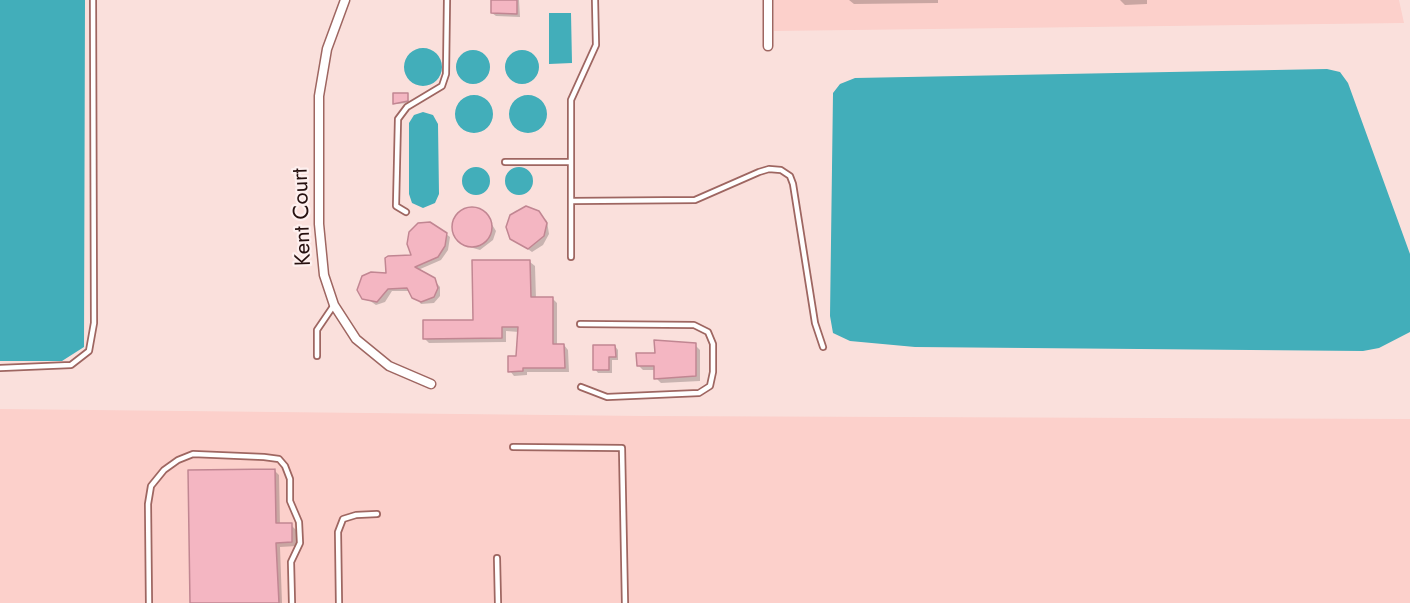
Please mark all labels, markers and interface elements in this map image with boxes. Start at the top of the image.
street label: Kent Court [288,168,318,266]

